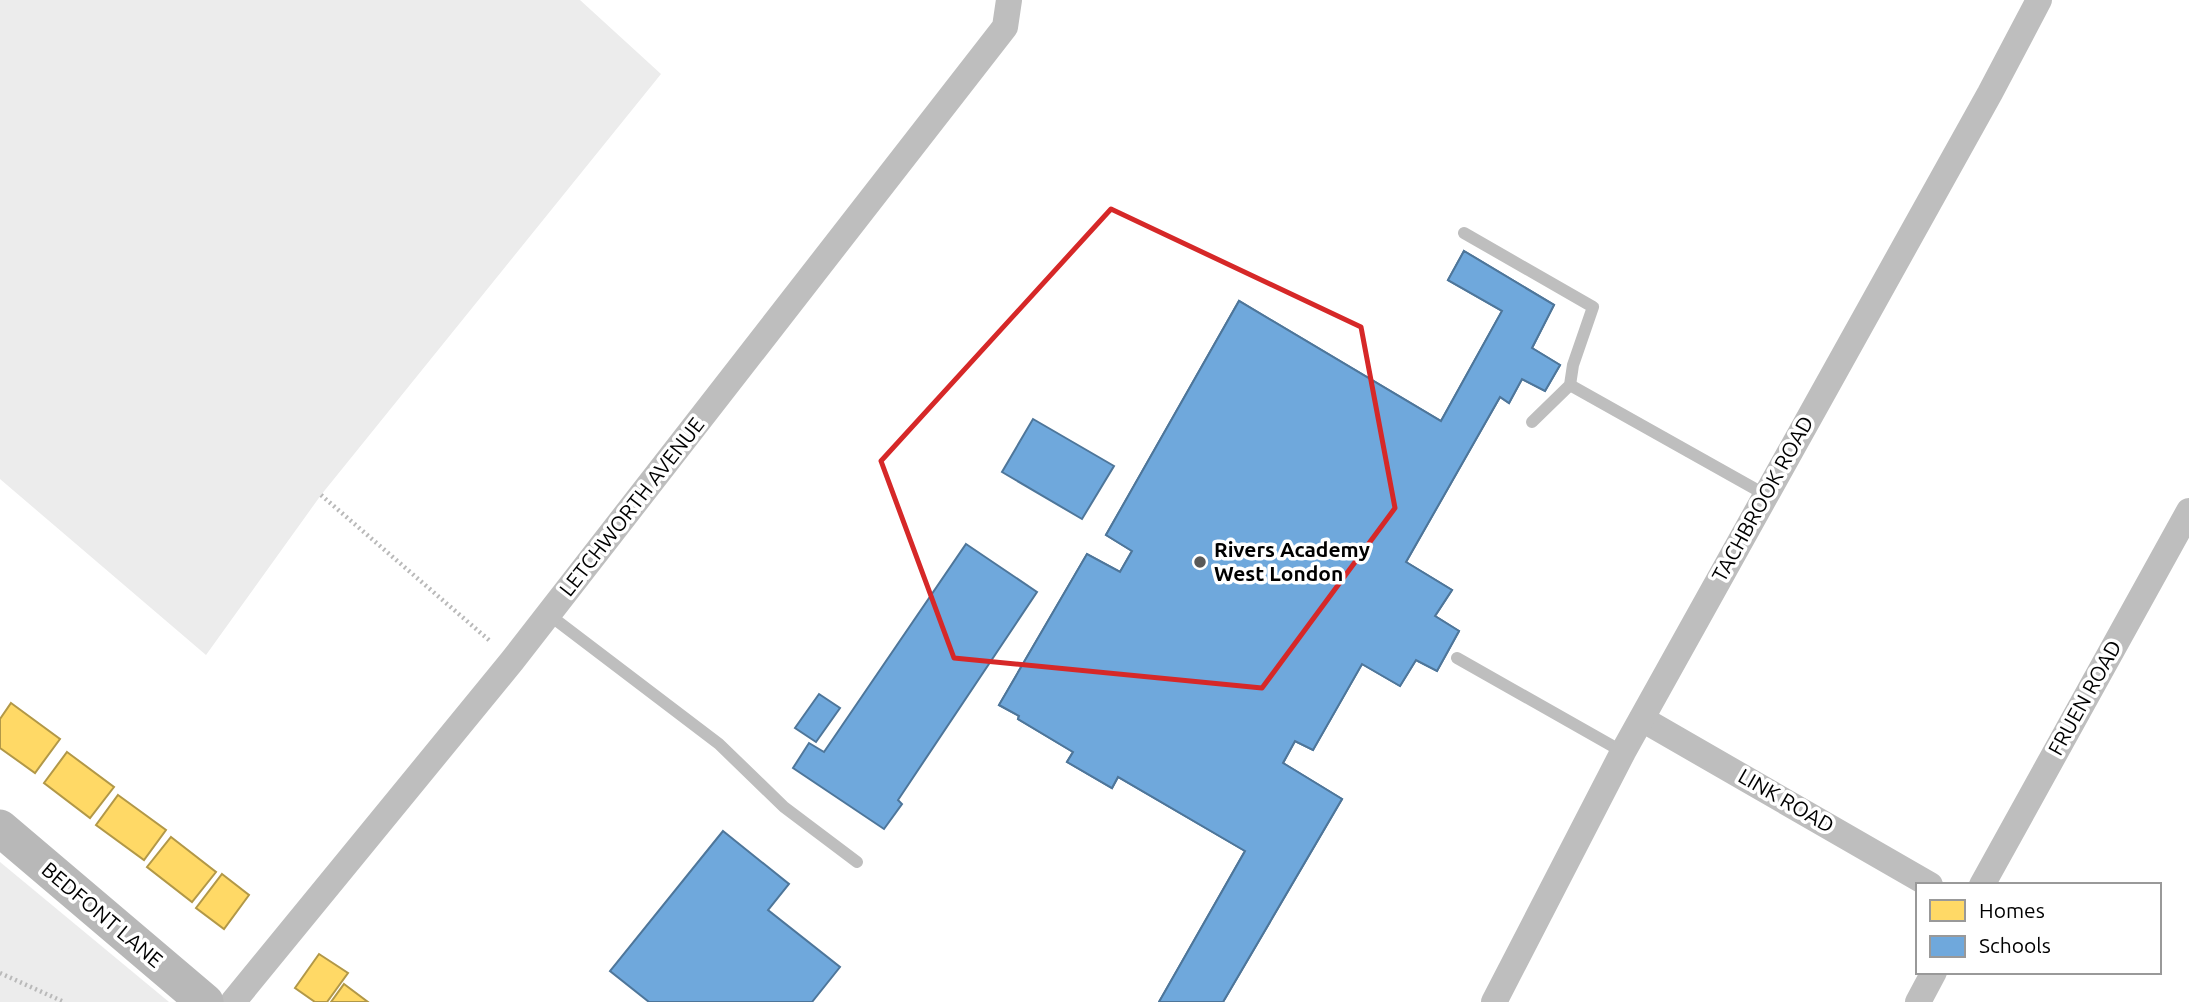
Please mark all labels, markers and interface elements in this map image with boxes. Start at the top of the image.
street label: TACHBROOK ROAD [1707,411,1818,586]
street label: LETCHWORTH AVENUE [554,412,708,600]
place label: Rivers Academy West London [1214,537,1370,585]
marker: Rivers Academy West London [1192,554,1208,570]
street label: FRUEN ROAD [2043,636,2126,759]
street label: LINK ROAD [1734,763,1839,837]
street label: BEDFONT LANE [37,857,168,972]
legend [1916,883,2161,974]
text: Homes [1979,898,2045,922]
text: Schools [1979,933,2051,957]

